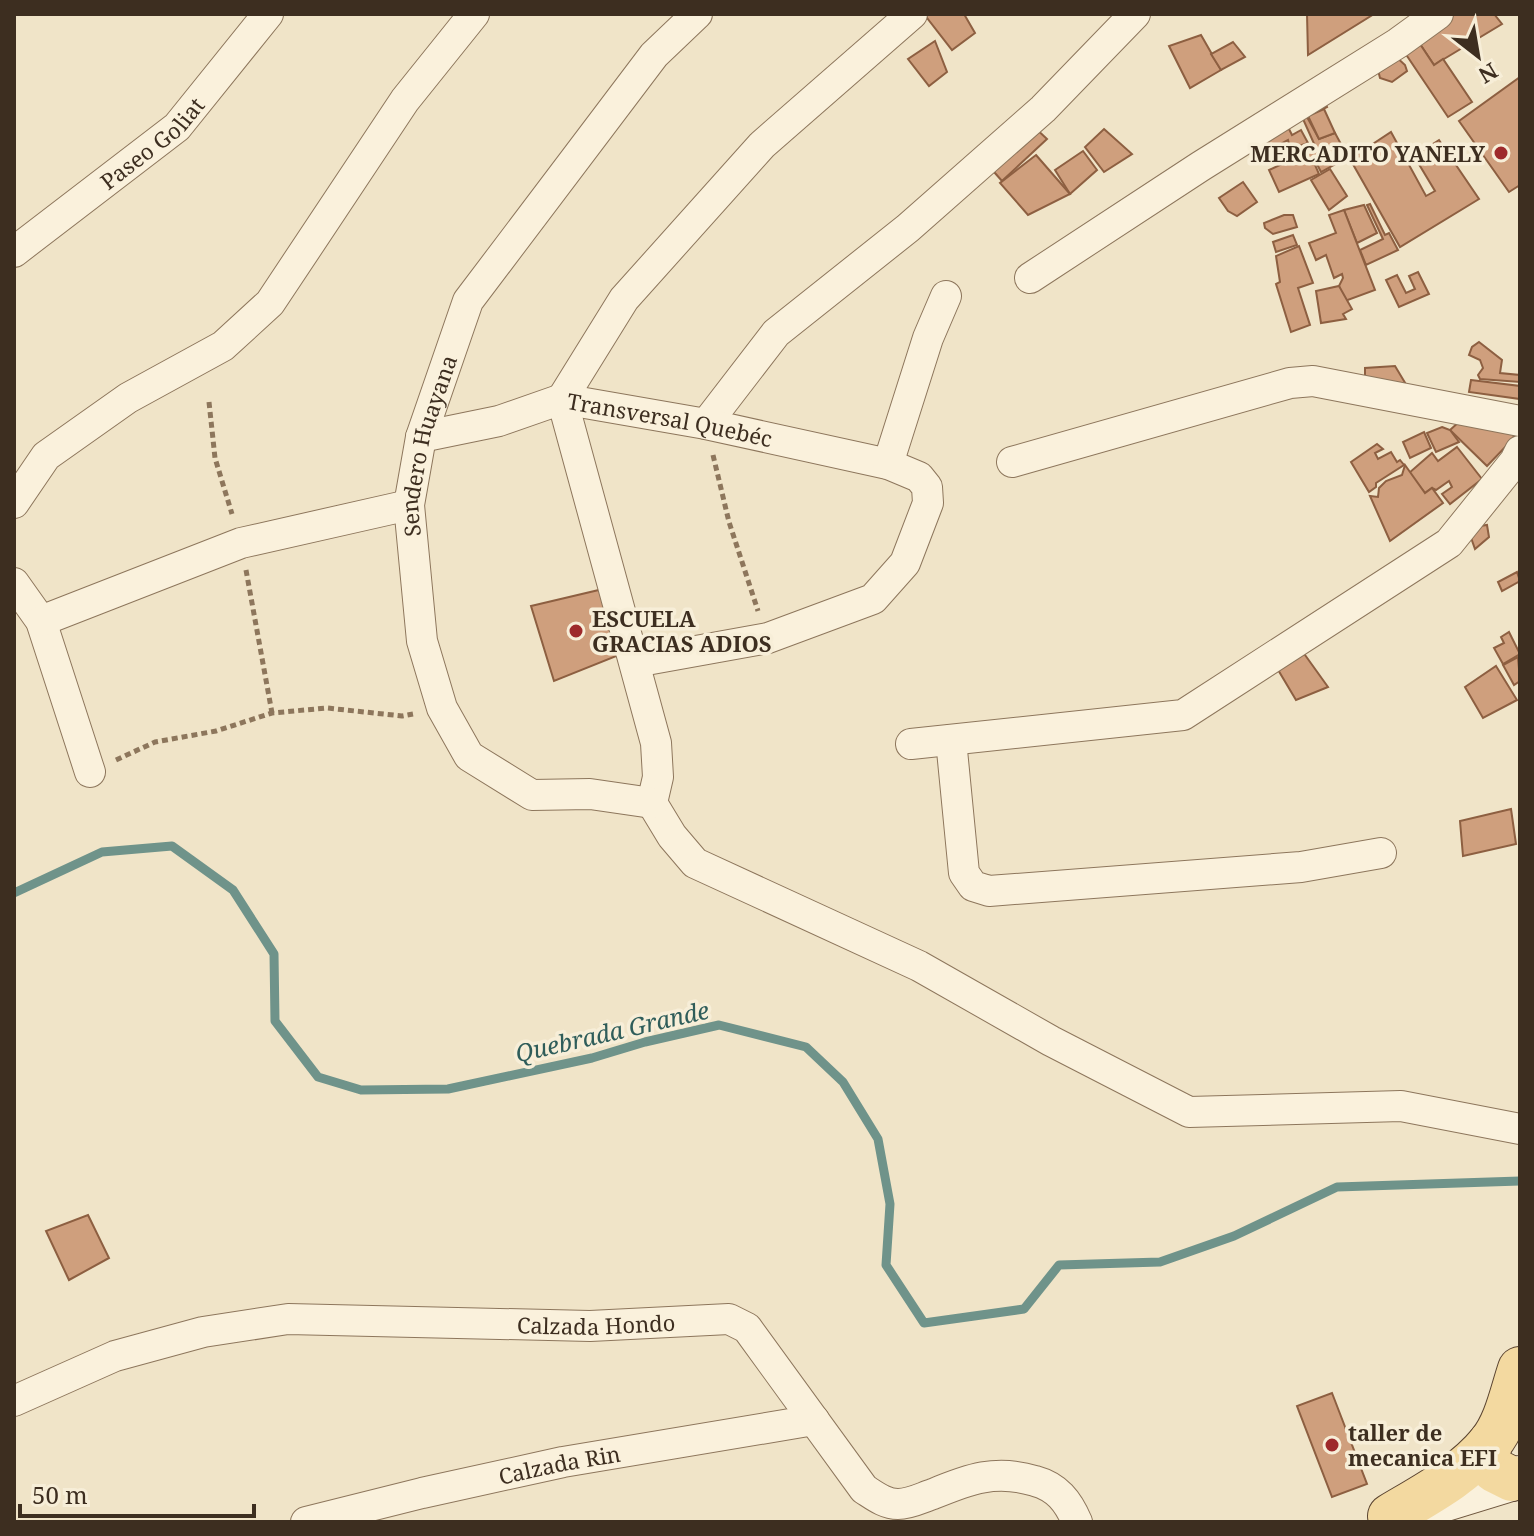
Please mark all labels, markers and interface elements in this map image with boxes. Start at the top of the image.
north arrow [1438,16,1518,96]
text: N [1474,57,1504,91]
street label: Paseo Goliat [94,90,211,196]
place label: MERCADITO YANELY [1250,138,1486,168]
marker: MERCADITO YANELY [1492,144,1510,162]
street label: Sendero Huayana [393,351,463,538]
street label: Transversal Quebéc [565,385,775,453]
place label: ESCUELA GRACIAS ADIOS [592,603,772,658]
marker: ESCUELA GRACIAS ADIOS [567,622,585,640]
water label: Quebrada Grande [512,993,712,1069]
street label: Calzada Hondo [517,1307,676,1341]
place label: taller de mecanica EFI [1348,1417,1497,1472]
marker: taller de mecanica EFI [1323,1436,1341,1454]
street label: Calzada Rin [496,1438,623,1491]
scale bar [20,1468,254,1518]
text: 50 m [32,1478,88,1511]

